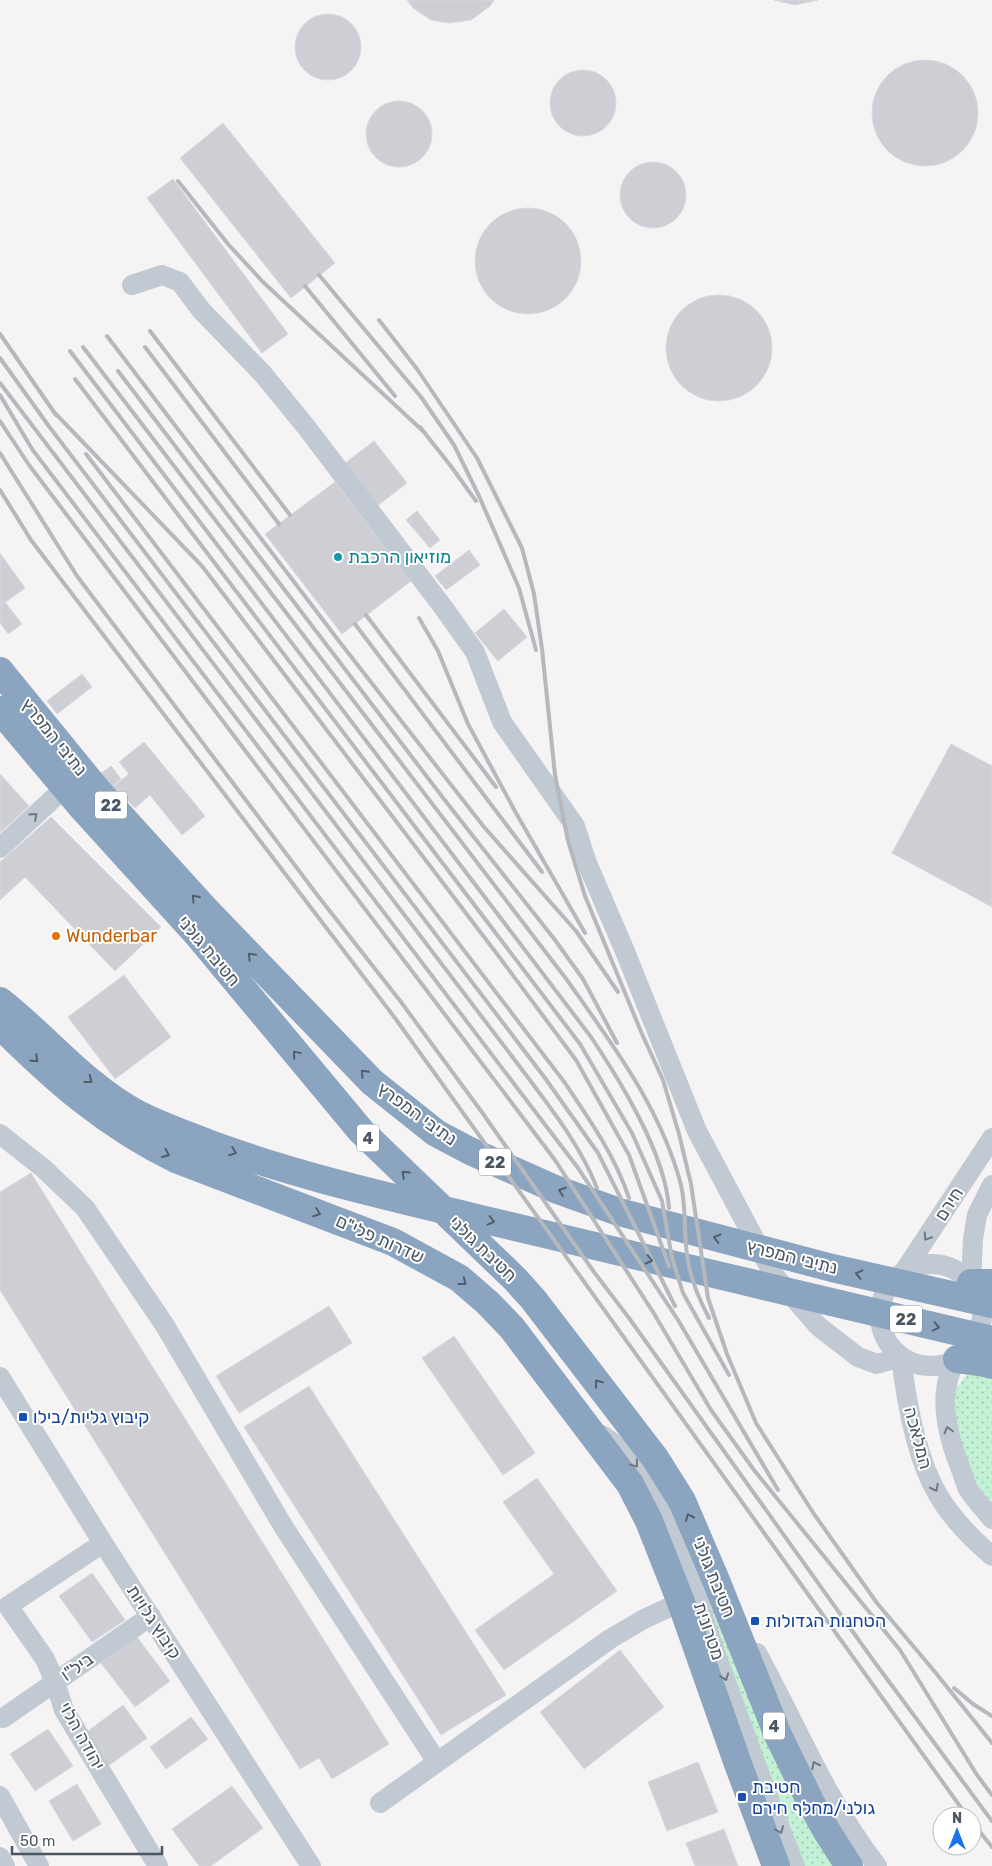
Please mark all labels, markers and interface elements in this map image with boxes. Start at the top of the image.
place label: מוזיאון הרכבת [348,546,451,568]
marker: מוזיאון הרכבת [332,551,344,563]
street label: נתיבי המפרץ [16,694,92,780]
road number: 22 [95,792,127,818]
one-way arrow [29,813,38,822]
one-way arrow [192,894,201,903]
street label: חטיבת גולני [173,911,245,991]
place label: Wunderbar [66,925,157,947]
marker: Wunderbar [50,930,62,942]
one-way arrow [248,953,257,962]
one-way arrow [293,1050,302,1059]
one-way arrow [30,1053,39,1062]
one-way arrow [361,1070,370,1079]
one-way arrow [83,1074,93,1083]
street label: נתיבי המפרץ [373,1078,461,1150]
road number: 4 [357,1124,379,1152]
one-way arrow [228,1146,237,1156]
one-way arrow [161,1148,170,1158]
road number: 22 [479,1148,511,1176]
one-way arrow [402,1171,411,1180]
street label: חירם [930,1183,968,1225]
one-way arrow [558,1187,566,1197]
one-way arrow [312,1207,321,1217]
street label: שדרות פלי"ם [332,1210,428,1268]
street label: חטיבת גולני [445,1211,521,1287]
one-way arrow [487,1216,495,1226]
one-way arrow [924,1232,933,1241]
one-way arrow [713,1234,721,1244]
street label: נתיבי המפרץ [744,1235,840,1279]
one-way arrow [645,1254,654,1265]
one-way arrow [855,1269,864,1280]
one-way arrow [457,1277,466,1285]
road number: 22 [890,1306,922,1332]
one-way arrow [932,1321,941,1332]
one-way arrow [595,1380,603,1389]
street label: המלאכה [899,1404,937,1472]
place label: קיבוץ גליות/בילו [33,1406,149,1428]
marker: קיבוץ גליות/בילו [17,1411,29,1423]
one-way arrow [944,1426,954,1434]
one-way arrow [629,1458,637,1467]
one-way arrow [929,1483,939,1492]
one-way arrow [684,1513,695,1522]
street label: חטיבת גולני [688,1533,740,1621]
street label: קיבוץ גלויות [122,1581,186,1663]
street label: מטרונית [689,1599,729,1663]
place label: הטחנות הגדולות [765,1610,886,1632]
marker: הטחנות הגדולות [749,1615,761,1627]
street label: ביל"ו [57,1648,98,1686]
one-way arrow [719,1672,729,1681]
street label: יהודה הלוי [54,1698,110,1774]
road number: 4 [763,1712,785,1740]
one-way arrow [811,1761,821,1770]
place label: חטיבת גולני/מחלף חירם [752,1776,875,1819]
marker: חטיבת גולני/מחלף חירם [736,1791,748,1803]
north arrow [932,1806,982,1856]
text: N [952,1810,962,1827]
scale bar [12,1824,162,1856]
one-way arrow [774,1825,784,1834]
text: 50 m [20,1832,55,1850]

